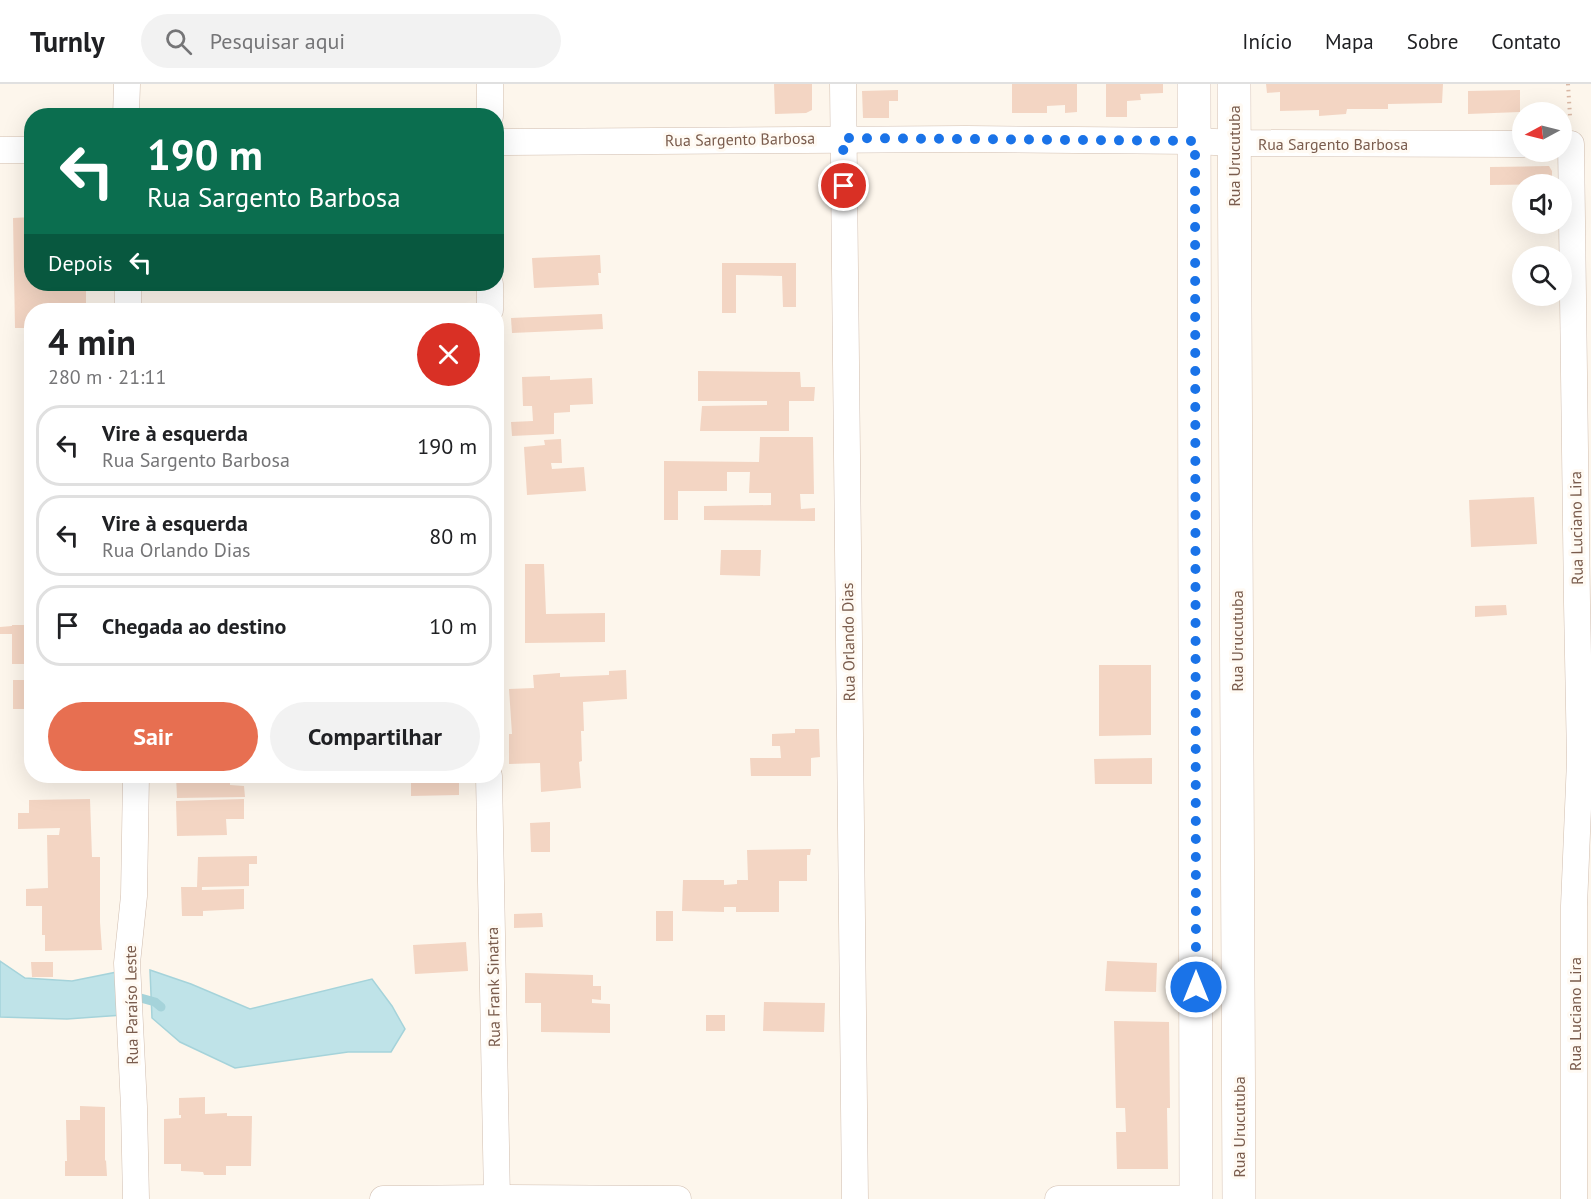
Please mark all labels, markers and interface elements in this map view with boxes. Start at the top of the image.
search box [141,14,561,68]
text: Turnly [30,23,105,60]
icon: search [162,25,195,58]
text: Pesquisar aqui [210,27,345,55]
text: Início [1242,28,1292,55]
text: Mapa [1325,28,1374,55]
text: Sobre [1407,28,1458,55]
text: Contato [1491,28,1561,55]
north arrow [1512,102,1572,162]
map controls [1512,102,1572,306]
street label: Rua Urucutuba [1224,105,1244,207]
text: 190 m [147,127,263,182]
street label: Rua Sargento Barbosa [665,128,815,150]
icon: left [48,132,126,210]
street label: Rua Sargento Barbosa [1258,134,1408,154]
pin [818,160,869,211]
icon: arrive [827,169,860,202]
button: sound [1512,174,1572,234]
text: Rua Sargento Barbosa [147,180,401,214]
icon: left [124,246,157,279]
button: search [1512,246,1572,306]
text: Depois [48,249,112,277]
text: 4 min [48,318,136,365]
button: close [417,323,480,386]
text: 280 m · 21:11 [48,364,166,390]
text: Vire à esquerda [102,419,248,447]
icon: left [51,429,84,462]
text: 190 m [417,432,477,460]
text: Rua Sargento Barbosa [102,447,290,473]
street label: Rua Luciano Lira [1565,471,1587,585]
text: Vire à esquerda [102,509,248,537]
icon: left [51,519,84,552]
text: 80 m [429,522,477,550]
text: Rua Orlando Dias [102,537,251,563]
street label: Rua Orlando Dias [837,582,859,702]
street label: Rua Urucutuba [1227,590,1247,692]
icon: arrive [51,609,84,642]
text: Chegada ao destino [102,612,286,640]
text: 10 m [429,612,477,640]
button: Sair [48,702,258,771]
button: Compartilhar [270,702,480,771]
street label: Rua Frank Sinatra [482,927,504,1047]
street label: Rua Paraíso Leste [120,945,142,1065]
position arrow [1164,955,1228,1019]
street label: Rua Luciano Lira [1565,957,1585,1071]
street label: Rua Urucutuba [1229,1076,1249,1178]

